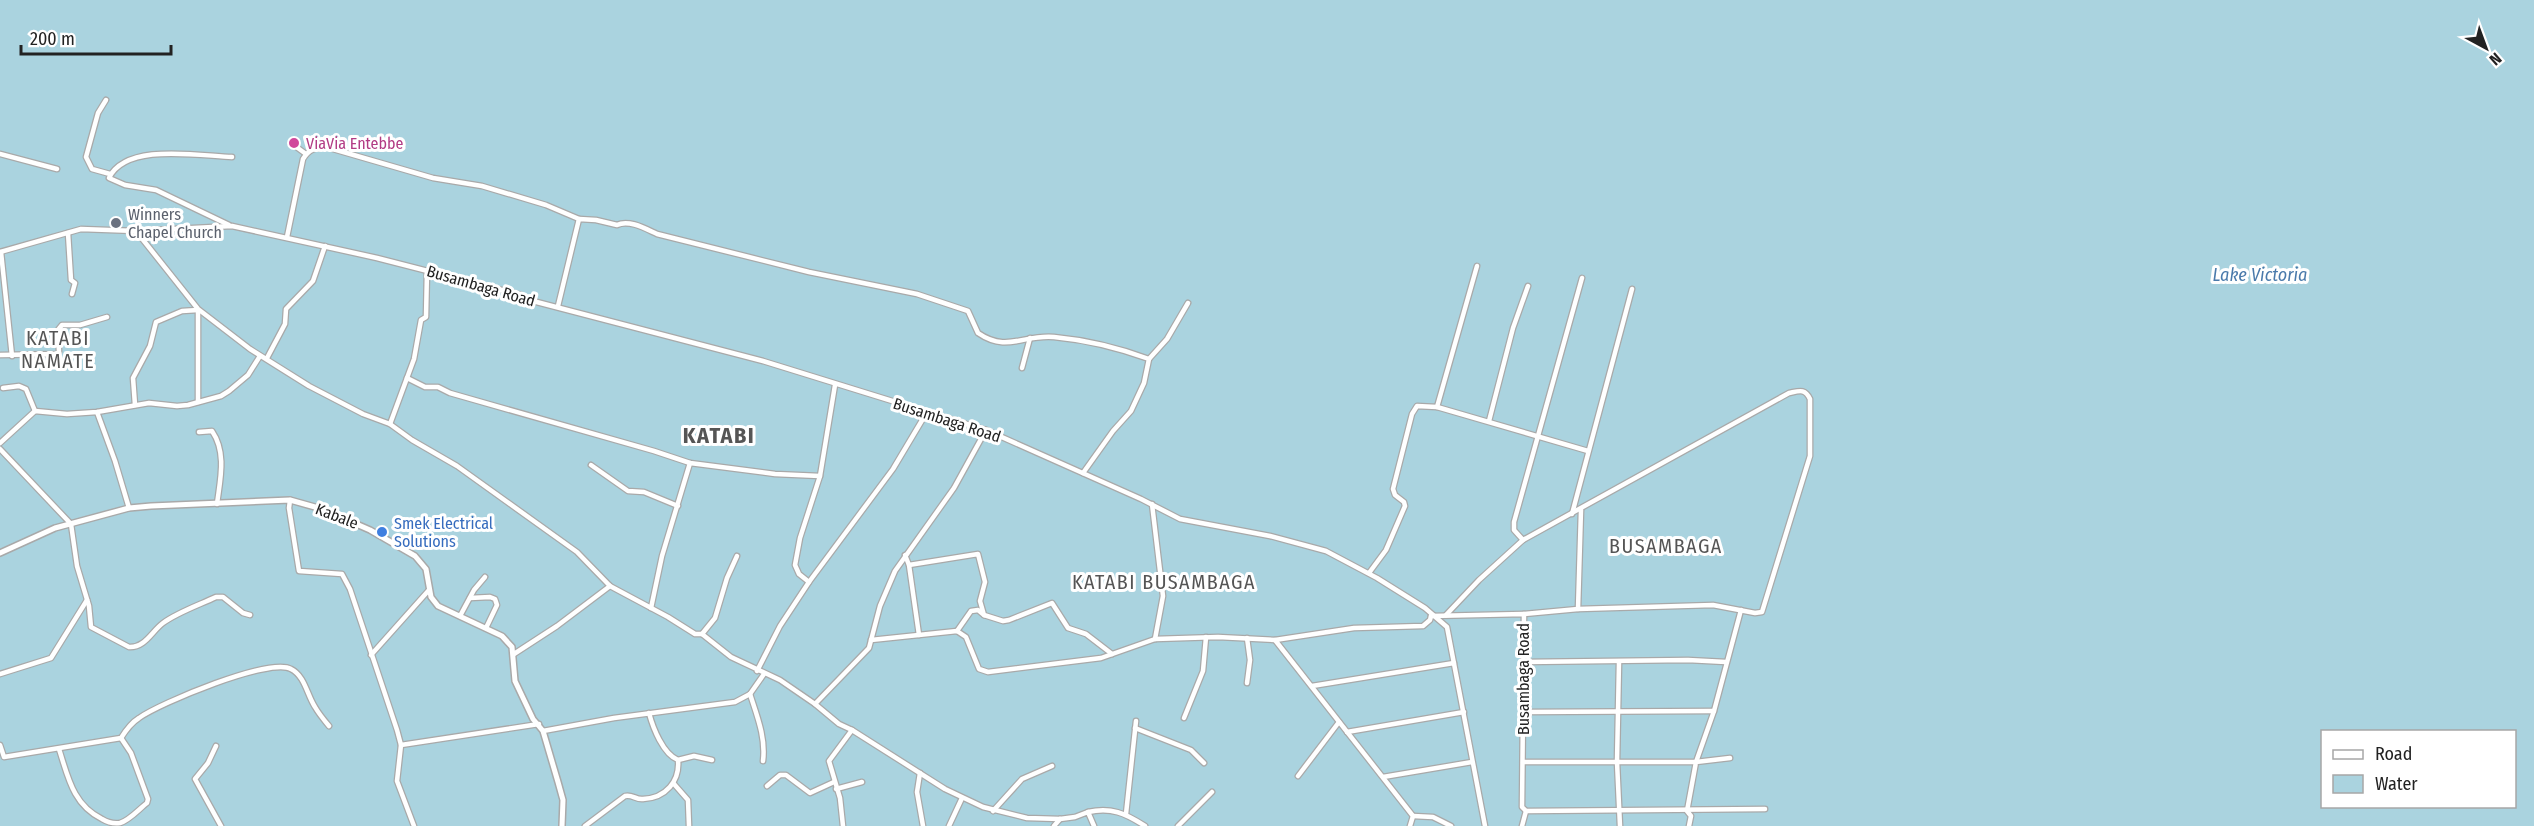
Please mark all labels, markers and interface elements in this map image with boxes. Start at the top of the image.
scale bar [21,18,171,56]
north arrow [2456,18,2516,78]
text: 200 m [30,28,75,50]
text: N [2486,49,2505,69]
place label: ViaVia Entebbe [306,134,403,153]
marker: ViaVia Entebbe [287,136,301,150]
place label: Winners Chapel Church [128,205,222,242]
marker: Winners Chapel Church [109,216,123,230]
street label: Busambaga Road [425,261,537,311]
water label: Lake Victoria [2213,264,2307,286]
district label: KATABI NAMATE [21,326,95,373]
street label: Busambaga Road [891,394,1003,446]
district label: KATABI [683,422,755,449]
street label: Kabale [313,499,361,533]
place label: Smek Electrical Solutions [394,514,493,551]
marker: Smek Electrical Solutions [375,525,389,539]
district label: BUSAMBAGA [1609,534,1723,558]
district label: KATABI BUSAMBAGA [1072,570,1256,594]
street label: Busambaga Road [1514,623,1533,735]
legend [2321,730,2516,808]
text: Road [2375,743,2412,765]
text: Water [2375,773,2418,795]

